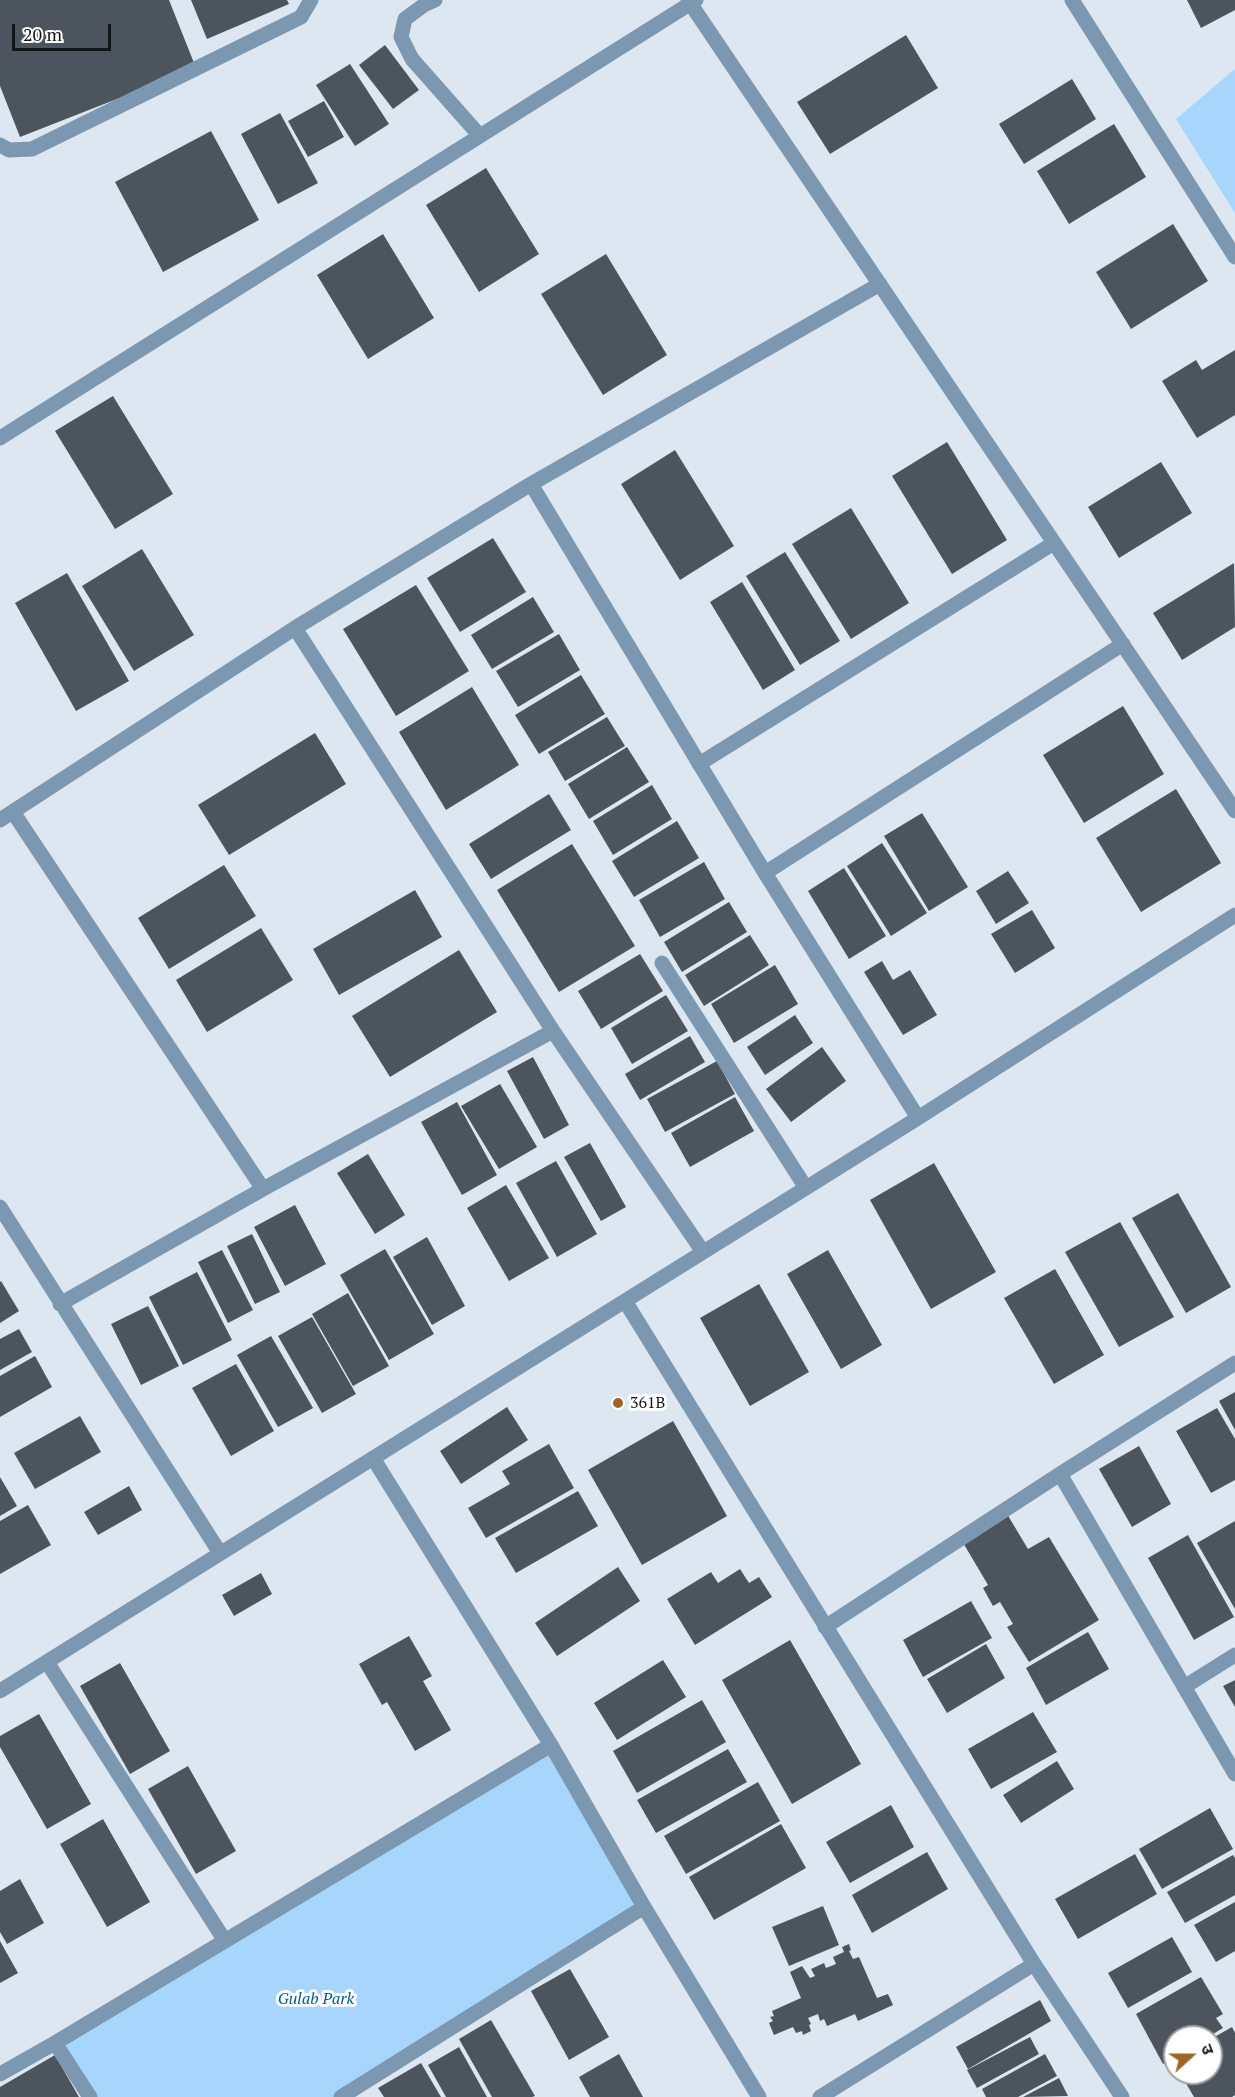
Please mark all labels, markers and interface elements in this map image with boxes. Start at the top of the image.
scale bar [15,12,114,50]
text: 20 m [23,22,62,46]
place label: 361B [630,1393,665,1413]
marker: 361B [611,1396,625,1410]
park label: Gulab Park [278,1989,354,2009]
north arrow [1163,2025,1223,2085]
text: उ [1196,2041,1220,2058]

